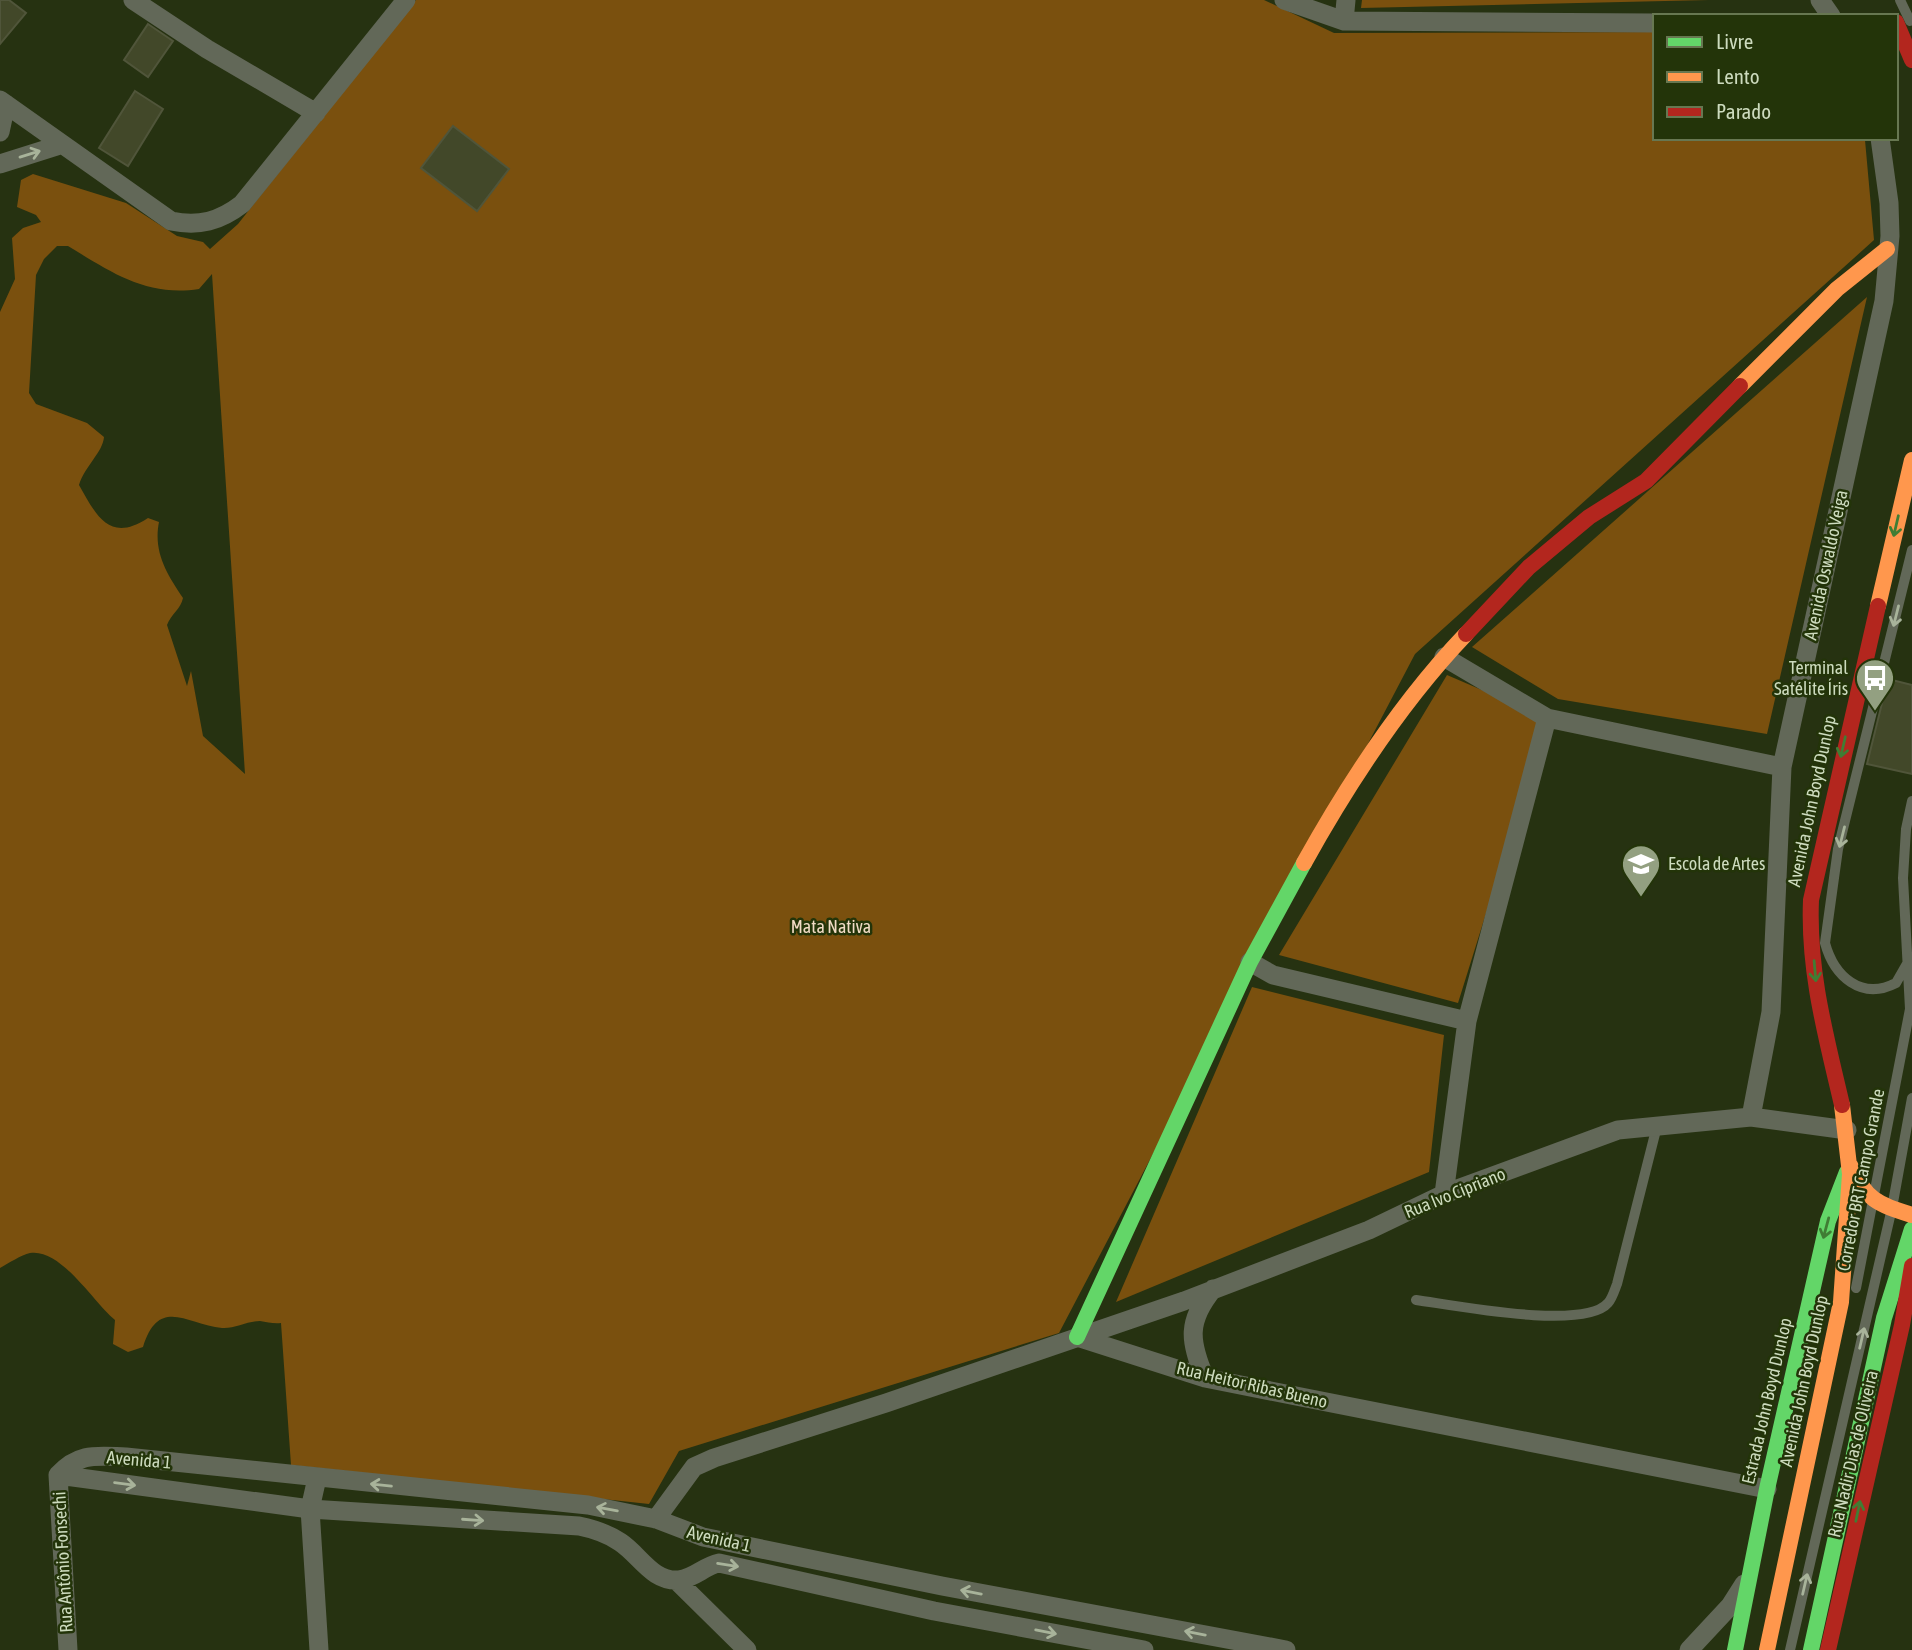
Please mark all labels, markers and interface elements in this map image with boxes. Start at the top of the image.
legend [1653,14,1898,140]
text: Livre [1716,29,1753,53]
text: Lento [1716,64,1760,88]
text: Parado [1716,99,1771,123]
one-way arrow [19,147,41,160]
street label: Avenida Oswaldo Veiga [1799,488,1852,642]
one-way arrow [1889,514,1902,537]
one-way arrow [1889,604,1902,627]
place label: Terminal Satélite Íris [1774,657,1848,699]
bus stop icon: Terminal Satélite Íris [1854,657,1896,712]
street label: Avenida John Boyd Dunlop [1783,713,1840,889]
one-way arrow [1836,735,1849,758]
one-way arrow [1834,825,1848,848]
school or university icon: Escola de Artes [1620,843,1662,898]
place label: Escola de Artes [1668,853,1765,874]
park label: Mata Nativa [791,916,871,937]
one-way arrow [1809,959,1822,982]
street label: Corredor BRT Campo Grande [1833,1087,1888,1273]
street label: Rua Ivo Cipriano [1401,1163,1508,1222]
one-way arrow [1819,1217,1832,1239]
street label: Avenida John Boyd Dunlop [1775,1293,1832,1469]
street label: Estrada John Boyd Dunlop [1737,1316,1796,1486]
one-way arrow [1856,1327,1870,1350]
street label: Rua Heitor Ribas Bueno [1175,1357,1330,1412]
street label: Rua Nadir Dias de Oliveira [1823,1368,1882,1539]
street label: Avenida 1 [106,1446,172,1473]
one-way arrow [113,1478,136,1491]
one-way arrow [370,1478,392,1491]
street label: Rua Antônio Fonsechi [48,1491,77,1633]
one-way arrow [1853,1501,1866,1523]
one-way arrow [596,1502,619,1515]
one-way arrow [461,1514,484,1527]
street label: Avenida 1 [685,1521,753,1556]
one-way arrow [716,1559,739,1572]
one-way arrow [1799,1573,1812,1595]
one-way arrow [960,1584,983,1598]
one-way arrow [1034,1625,1057,1639]
one-way arrow [1184,1626,1207,1639]

